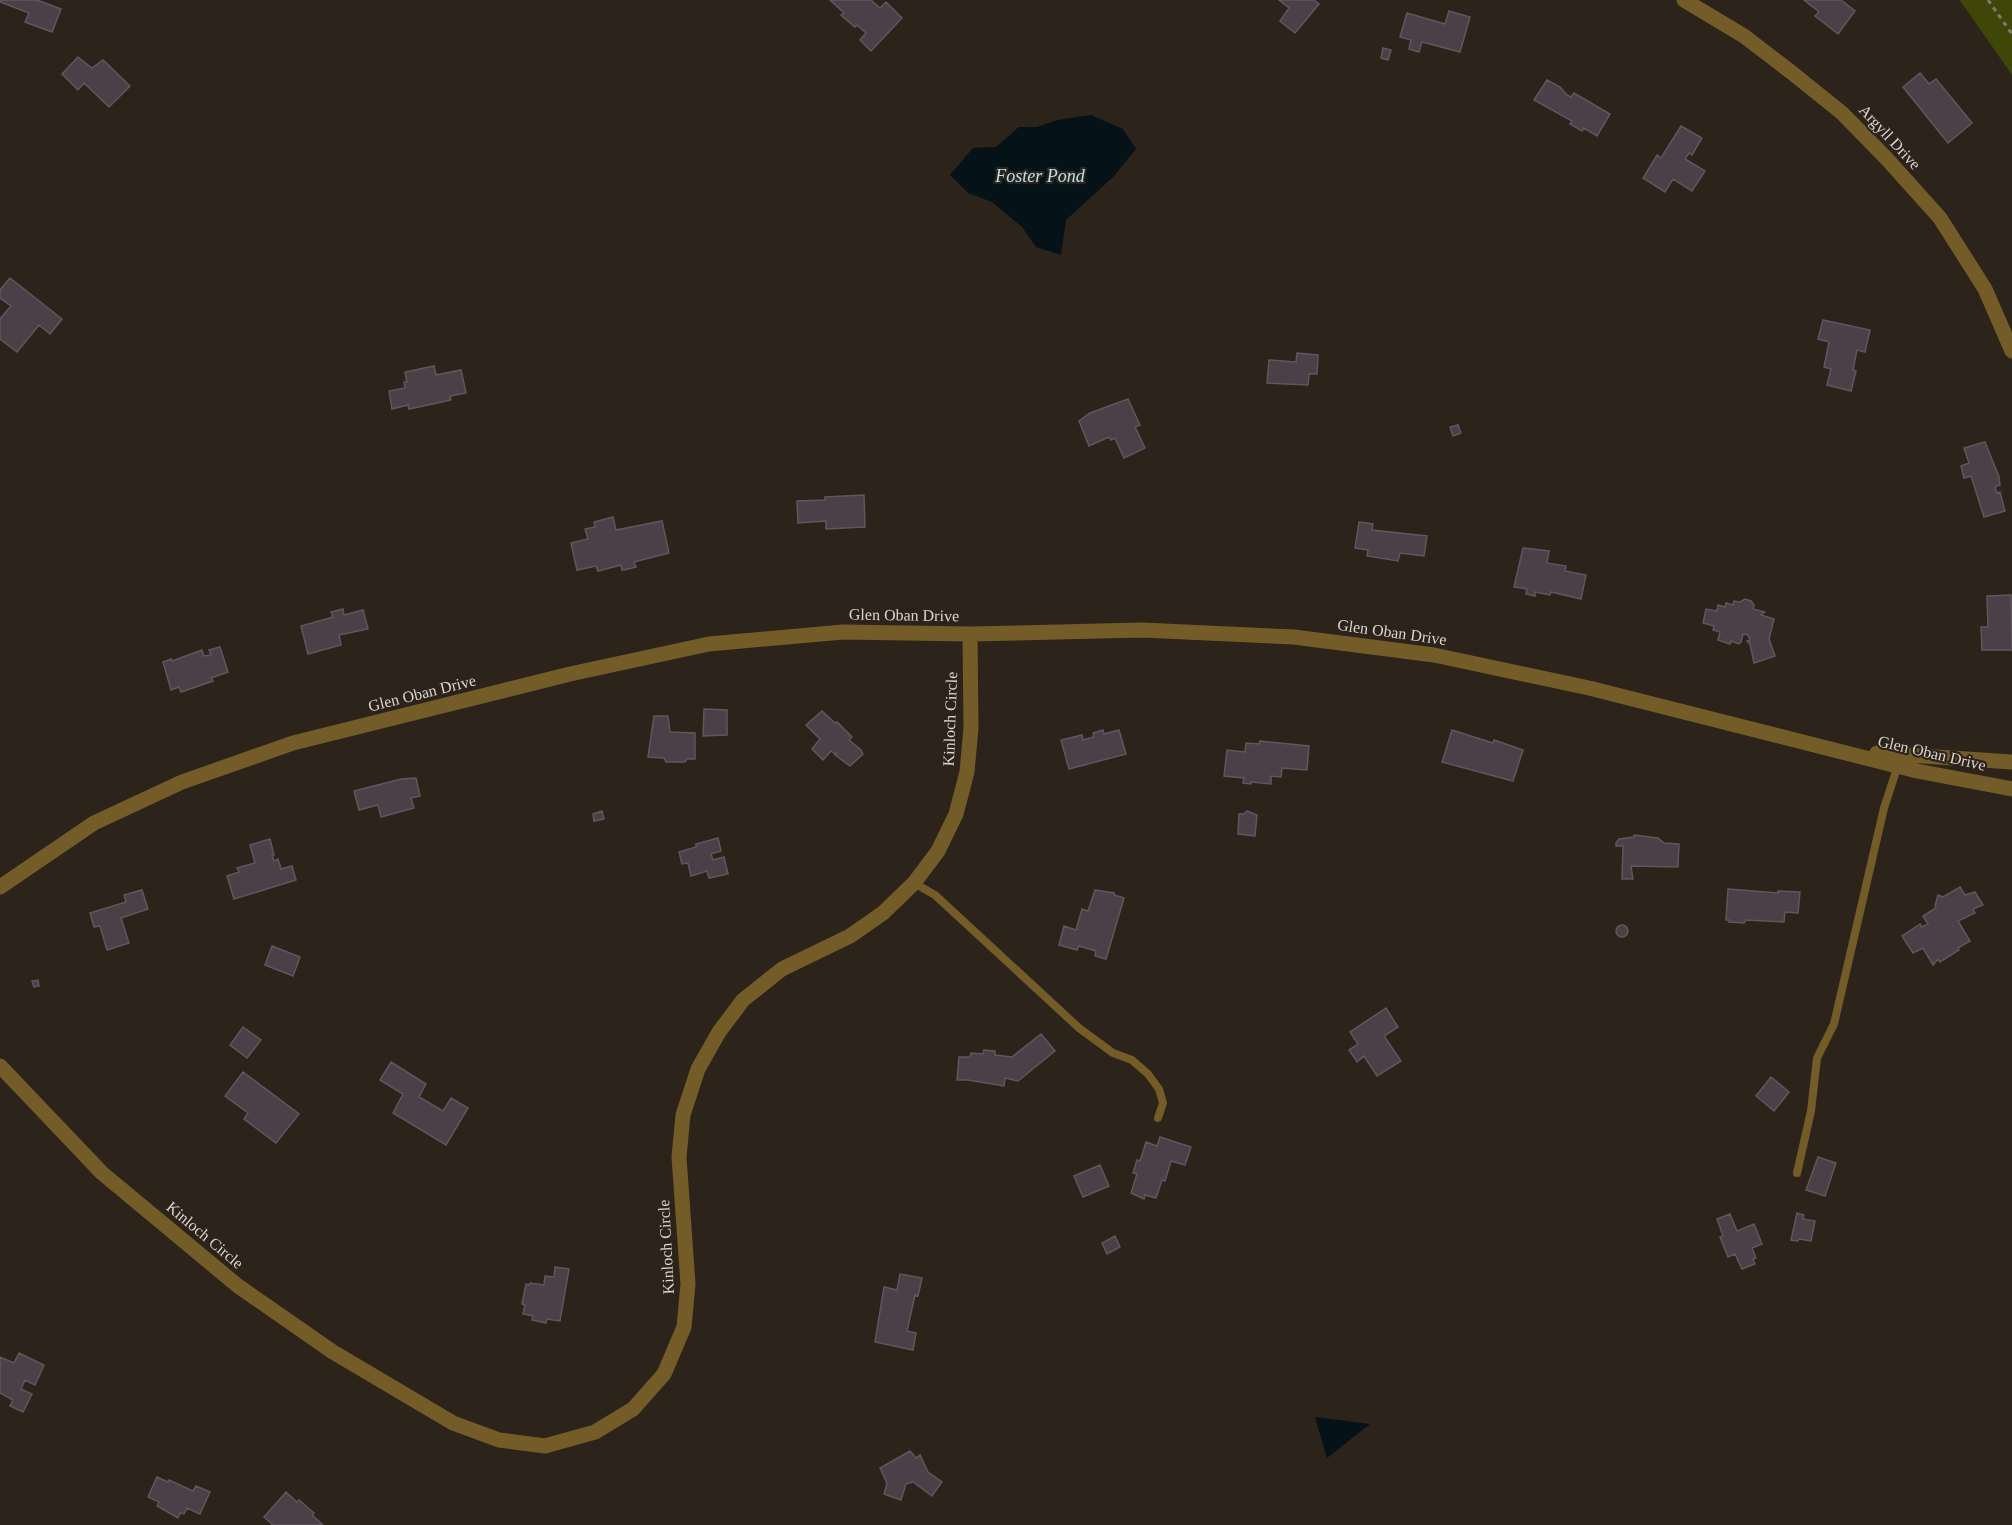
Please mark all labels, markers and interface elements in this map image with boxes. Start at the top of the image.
street label: Argyll Drive [1855,101,1924,173]
water label: Foster Pond [994,166,1086,186]
street label: Glen Oban Drive [849,606,959,624]
street label: Glen Oban Drive [1336,616,1448,648]
street label: Glen Oban Drive [366,671,478,715]
street label: Kinloch Circle [940,671,960,767]
street label: Glen Oban Drive [1876,732,1988,774]
street label: Kinloch Circle [163,1198,247,1272]
street label: Kinloch Circle [655,1199,677,1295]

